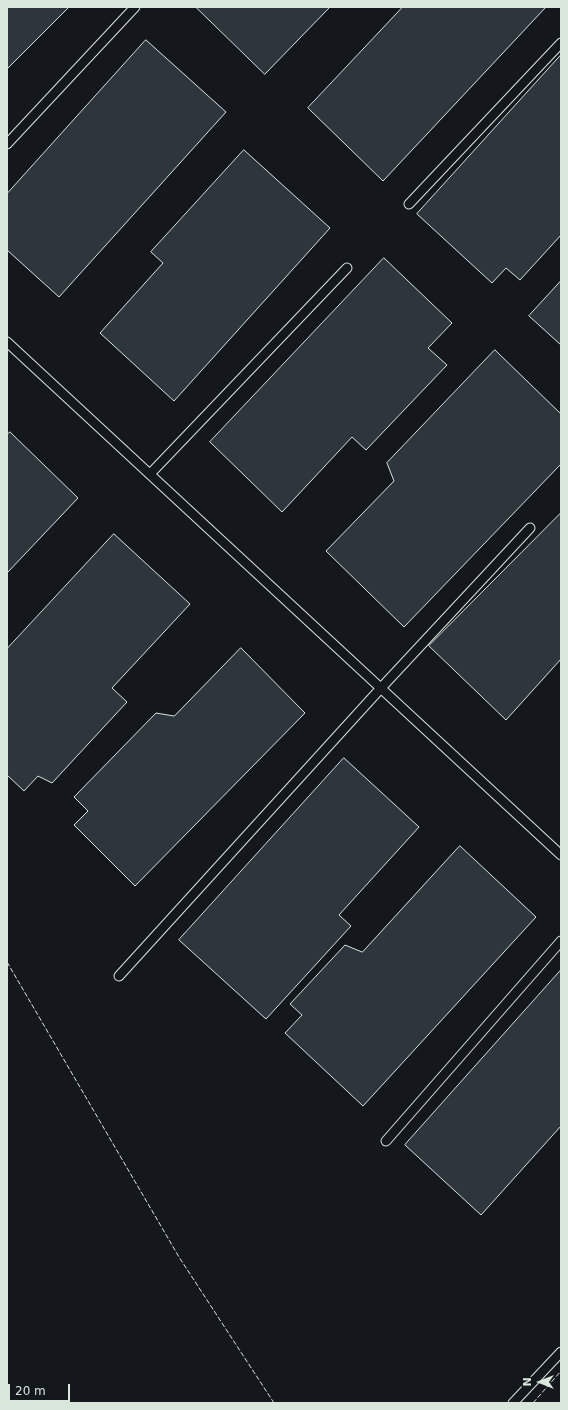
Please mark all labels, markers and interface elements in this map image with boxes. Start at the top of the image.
north arrow [520,1362,560,1402]
scale bar [10,1376,72,1402]
text: N [521,1377,534,1387]
text: 20 m [15,1384,46,1398]

